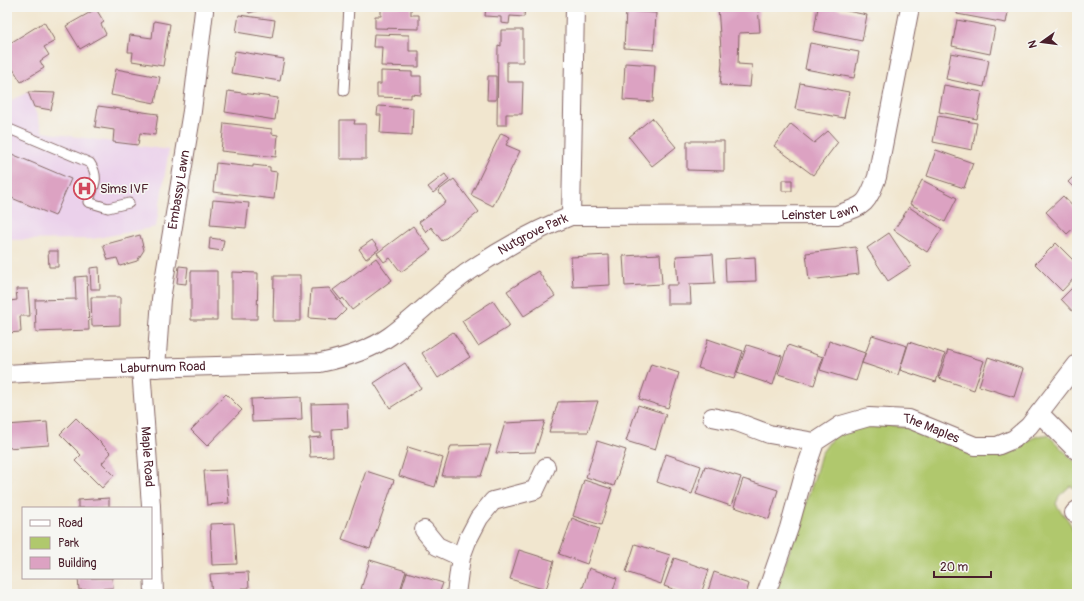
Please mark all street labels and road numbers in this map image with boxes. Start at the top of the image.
street label: Embassy Lawn [165,149,193,231]
street label: Leinster Lawn [781,200,861,223]
street label: Nutgrove Park [495,210,571,259]
street label: Laburnum Road [120,358,206,377]
street label: The Maples [903,411,962,447]
street label: Maple Road [137,426,158,488]

